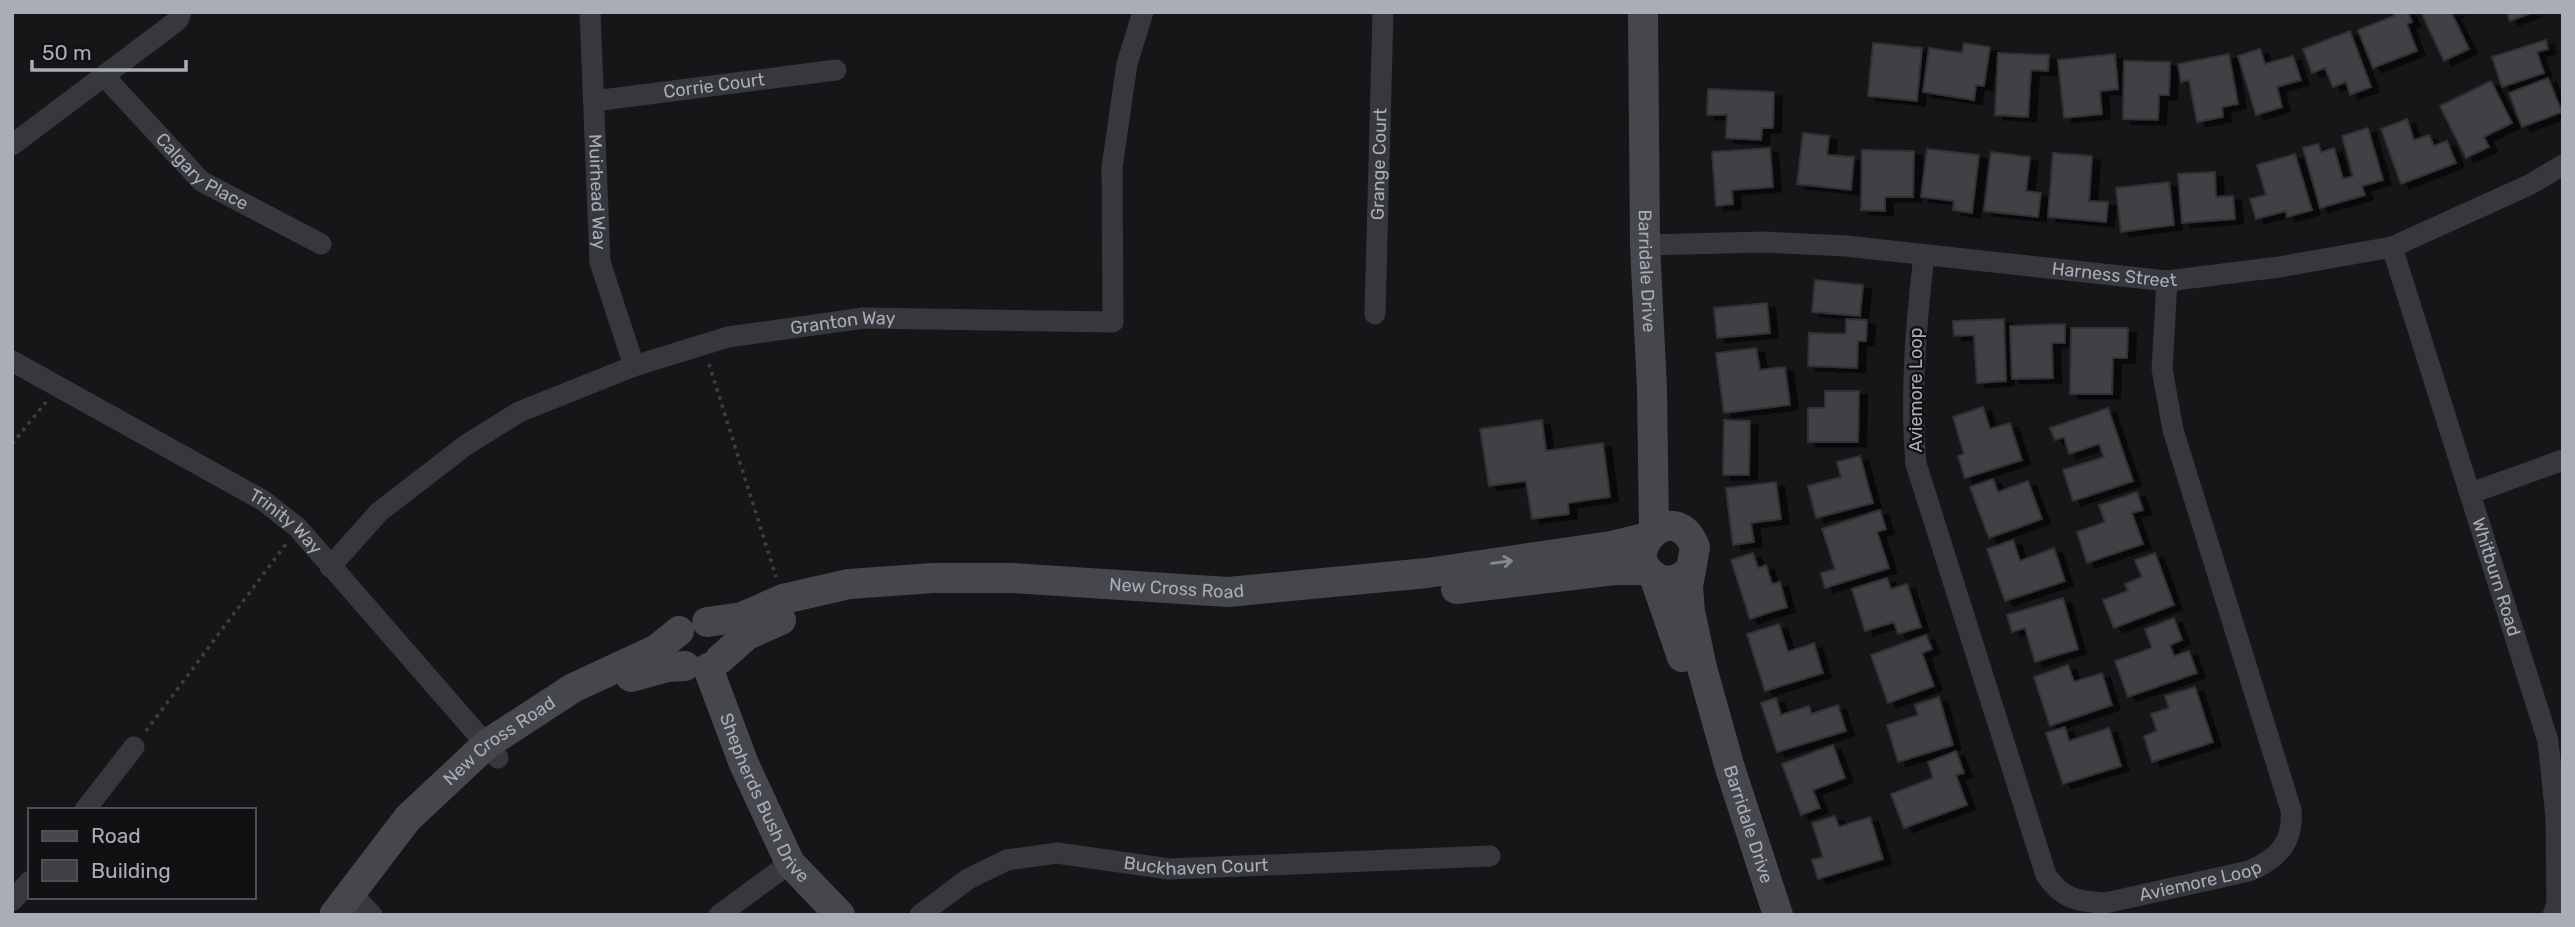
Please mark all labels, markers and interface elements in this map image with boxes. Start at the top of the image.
scale bar [32,28,186,72]
text: 50 m [42,40,92,65]
street label: Corrie Court [662,68,766,103]
street label: Grange Court [1366,108,1391,220]
street label: Calgary Place [151,128,252,215]
street label: Muirhead Way [584,134,611,250]
street label: Barridale Drive [1634,209,1660,333]
street label: Harness Street [2051,258,2178,292]
street label: Granton Way [789,307,896,339]
street label: Aviemore Loop [1905,328,1927,452]
street label: Trinity Way [245,484,327,559]
street label: Whitburn Road [2467,515,2525,639]
one-way arrow [1491,555,1513,568]
street label: New Cross Road [1108,573,1245,603]
street label: New Cross Road [439,691,560,790]
street label: Shepherds Bush Drive [715,710,814,887]
street label: Barridale Drive [1719,762,1778,886]
legend [28,808,256,899]
text: Road [91,823,141,848]
street label: Buckhaven Court [1122,852,1269,880]
street label: Aviemore Loop [2137,856,2265,906]
text: Building [91,858,171,883]

